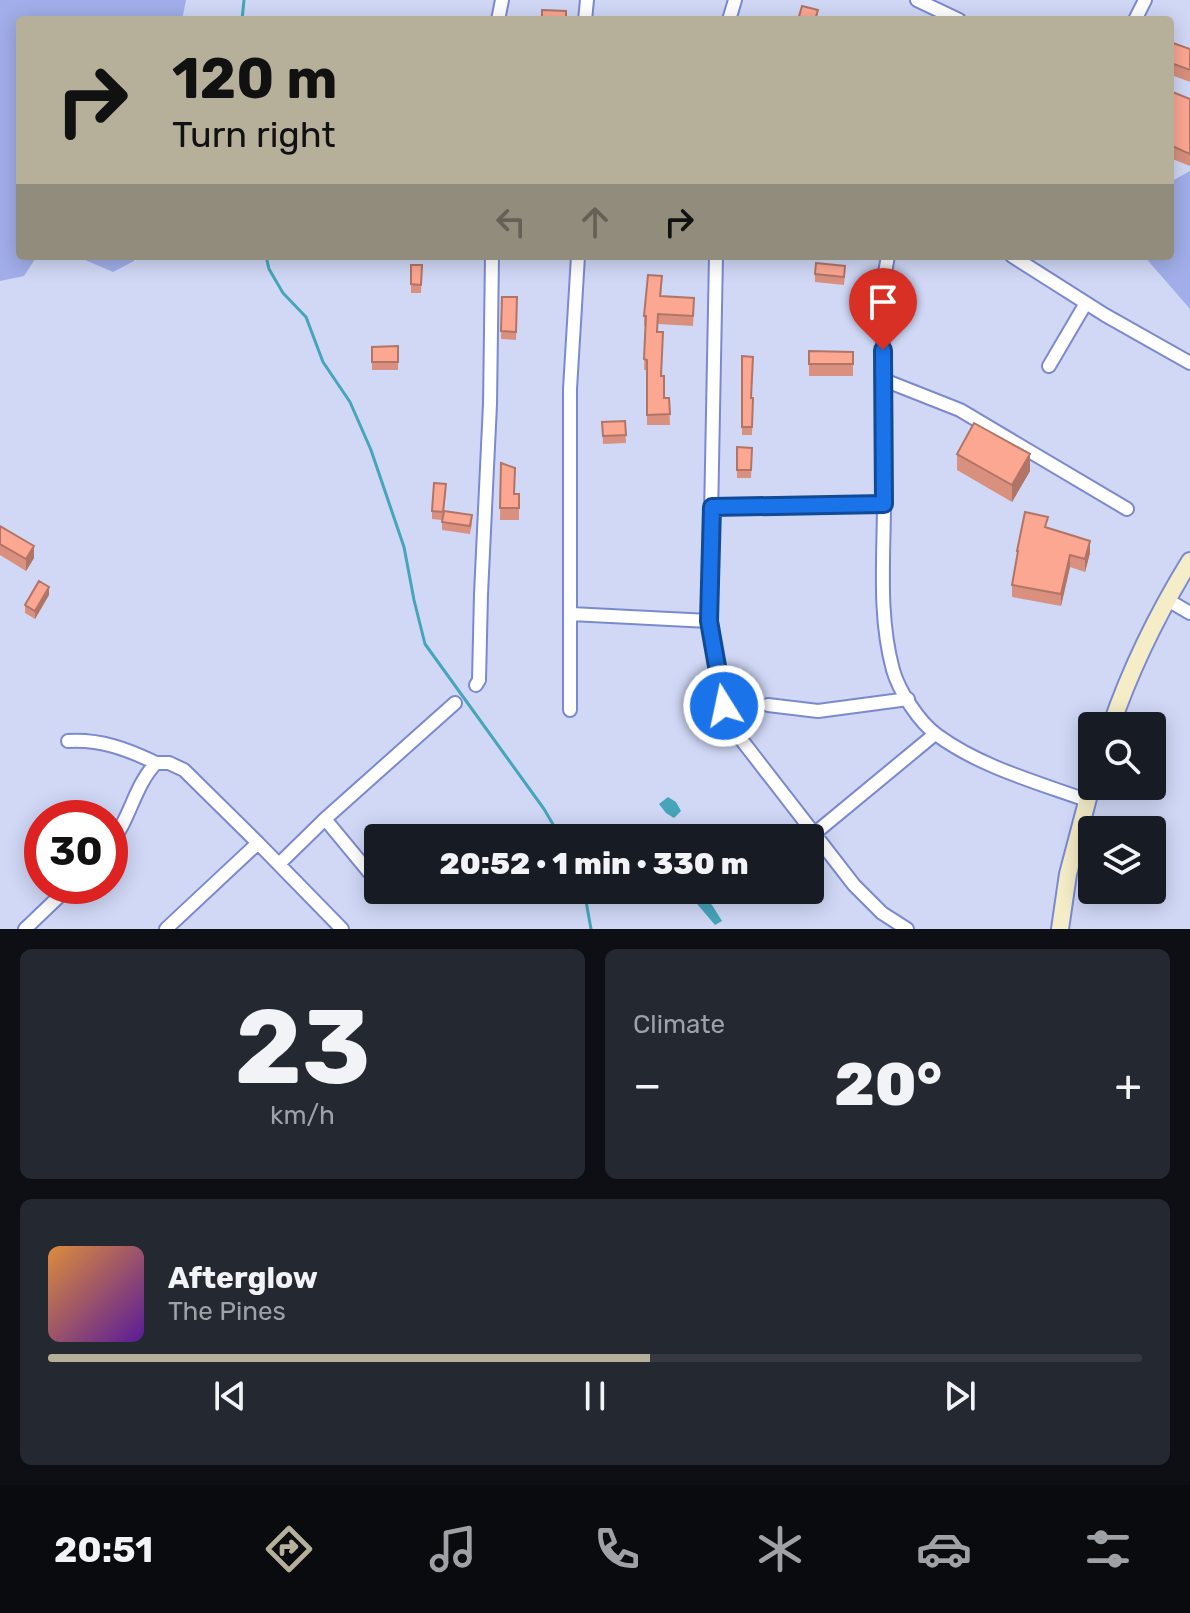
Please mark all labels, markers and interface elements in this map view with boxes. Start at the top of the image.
text: 120 m [172,46,338,112]
icon: right [40,48,144,152]
text: Turn right [172,113,336,156]
icon: left [489,200,533,244]
icon: ahead [573,200,617,244]
icon: right [657,200,701,244]
pin [849,268,917,350]
icon: arrive [861,280,905,324]
position arrow [682,664,766,748]
map controls [1078,712,1166,904]
button: search [1078,712,1166,800]
speed limit sign: 30 [24,800,128,904]
button: layers [1078,816,1166,904]
text: 20:52 · 1 min · 330 m [440,846,748,882]
text: 23 [234,986,371,1109]
text: Climate [633,1009,725,1040]
text: 20° [834,1049,942,1120]
text: − [633,1059,662,1111]
text: + [1115,1059,1142,1111]
text: km/h [270,1100,335,1131]
text: Afterglow [168,1260,318,1296]
text: The Pines [168,1296,286,1327]
icon: previous [208,1374,252,1418]
icon: pause [573,1374,617,1418]
icon: next [938,1374,982,1418]
icon: directions [261,1521,317,1577]
icon: music [425,1521,481,1577]
icon: phone [589,1521,645,1577]
icon: climate [752,1521,808,1577]
icon: car [916,1521,972,1577]
icon: filters [1080,1521,1136,1577]
text: 20:51 [54,1528,153,1571]

